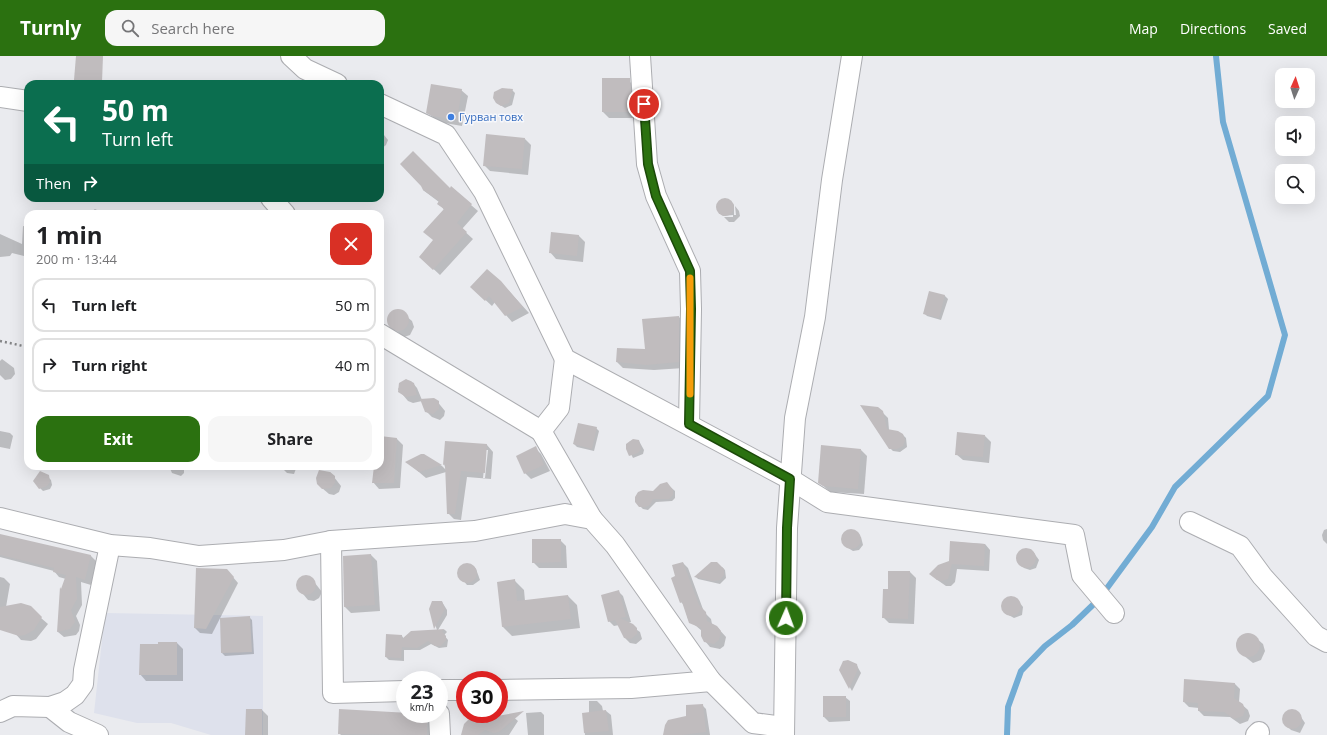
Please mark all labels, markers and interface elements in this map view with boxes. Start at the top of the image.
search box [105,10,385,46]
text: Turnly [20,15,81,41]
icon: search [119,17,141,39]
text: Search here [151,18,235,38]
text: Map [1129,19,1158,38]
text: Directions [1180,19,1246,38]
text: Saved [1268,19,1307,38]
north arrow [1275,68,1315,108]
map controls [1275,68,1315,204]
pin [627,87,661,121]
text: 50 m [102,91,169,129]
icon: arrive [633,93,655,115]
icon: left [36,96,88,148]
place label: Гурван товх [459,109,523,124]
marker: Гурван товх [446,112,456,122]
button: sound [1275,116,1315,156]
text: Turn left [102,127,173,151]
button: search [1275,164,1315,204]
icon: right [79,172,101,194]
text: Then [36,173,71,193]
text: 1 min [36,218,103,251]
button: close [330,223,372,265]
text: 200 m · 13:44 [36,250,117,268]
icon: left [38,294,60,316]
text: Turn left [72,295,137,315]
text: 50 m [335,295,370,315]
icon: right [38,354,60,376]
text: Turn right [72,355,147,375]
text: 40 m [335,355,370,375]
button: Exit [36,416,200,462]
button: Share [208,416,372,462]
position arrow [765,597,807,639]
speed limit sign: 30 [456,671,508,723]
text: 23 [411,678,433,705]
text: km/h [410,700,434,714]

